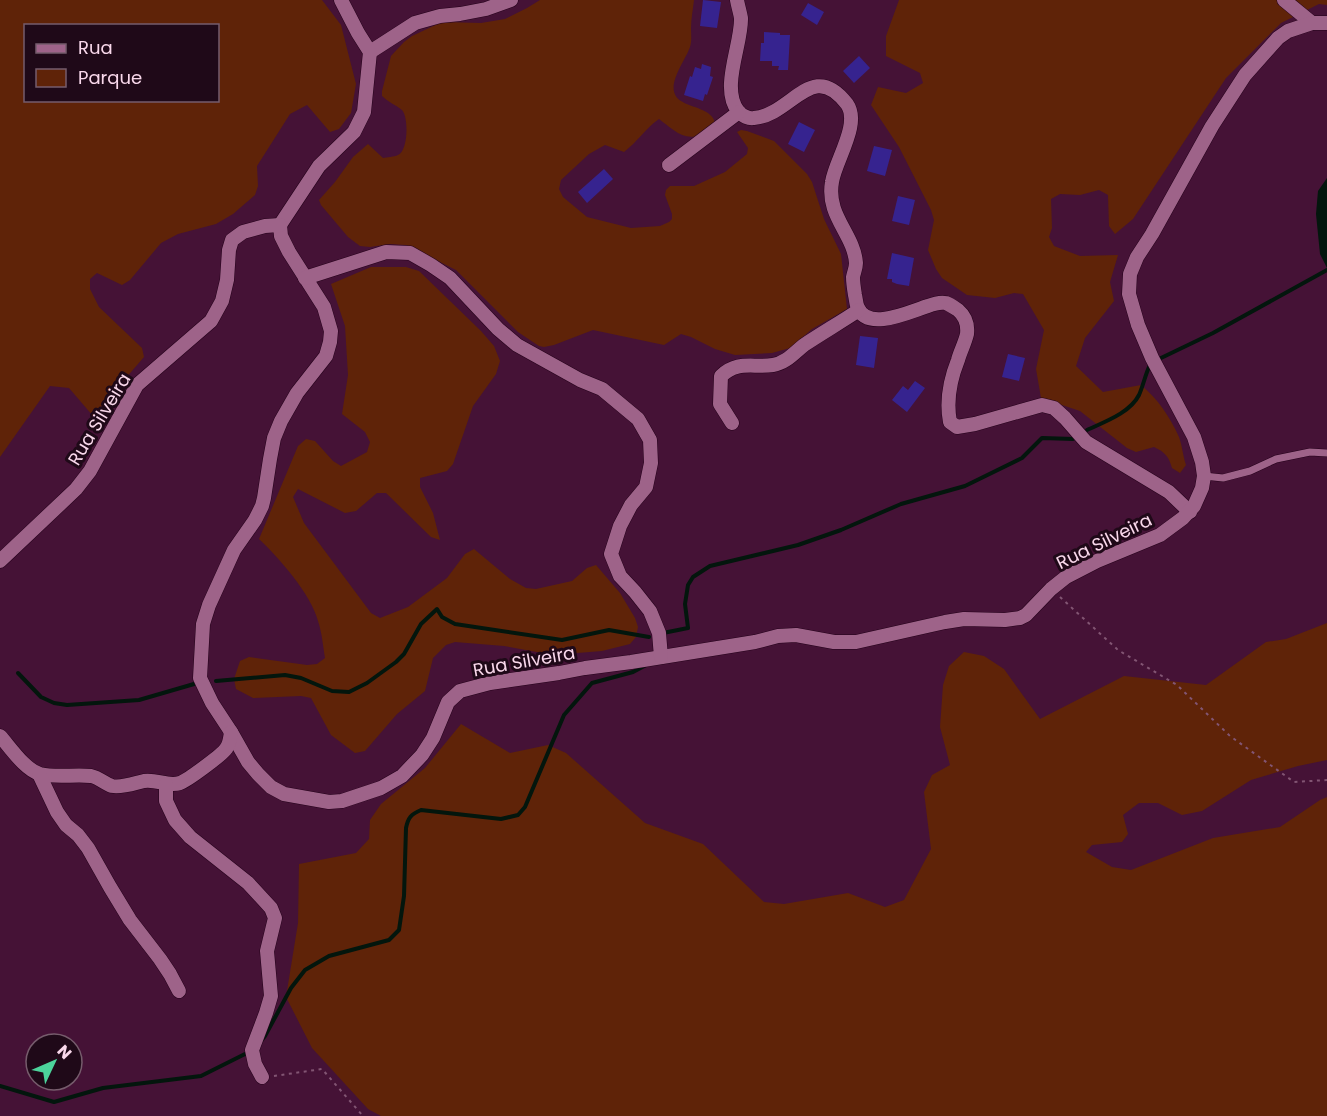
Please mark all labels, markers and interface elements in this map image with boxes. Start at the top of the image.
legend [24,24,219,102]
text: Rua [78,35,113,60]
text: Parque [78,65,142,90]
street label: Rua Silveira [62,368,136,470]
street label: Rua Silveira [1052,507,1156,575]
street label: Rua Silveira [471,640,577,682]
north arrow [24,1032,84,1092]
text: N [52,1040,77,1064]

